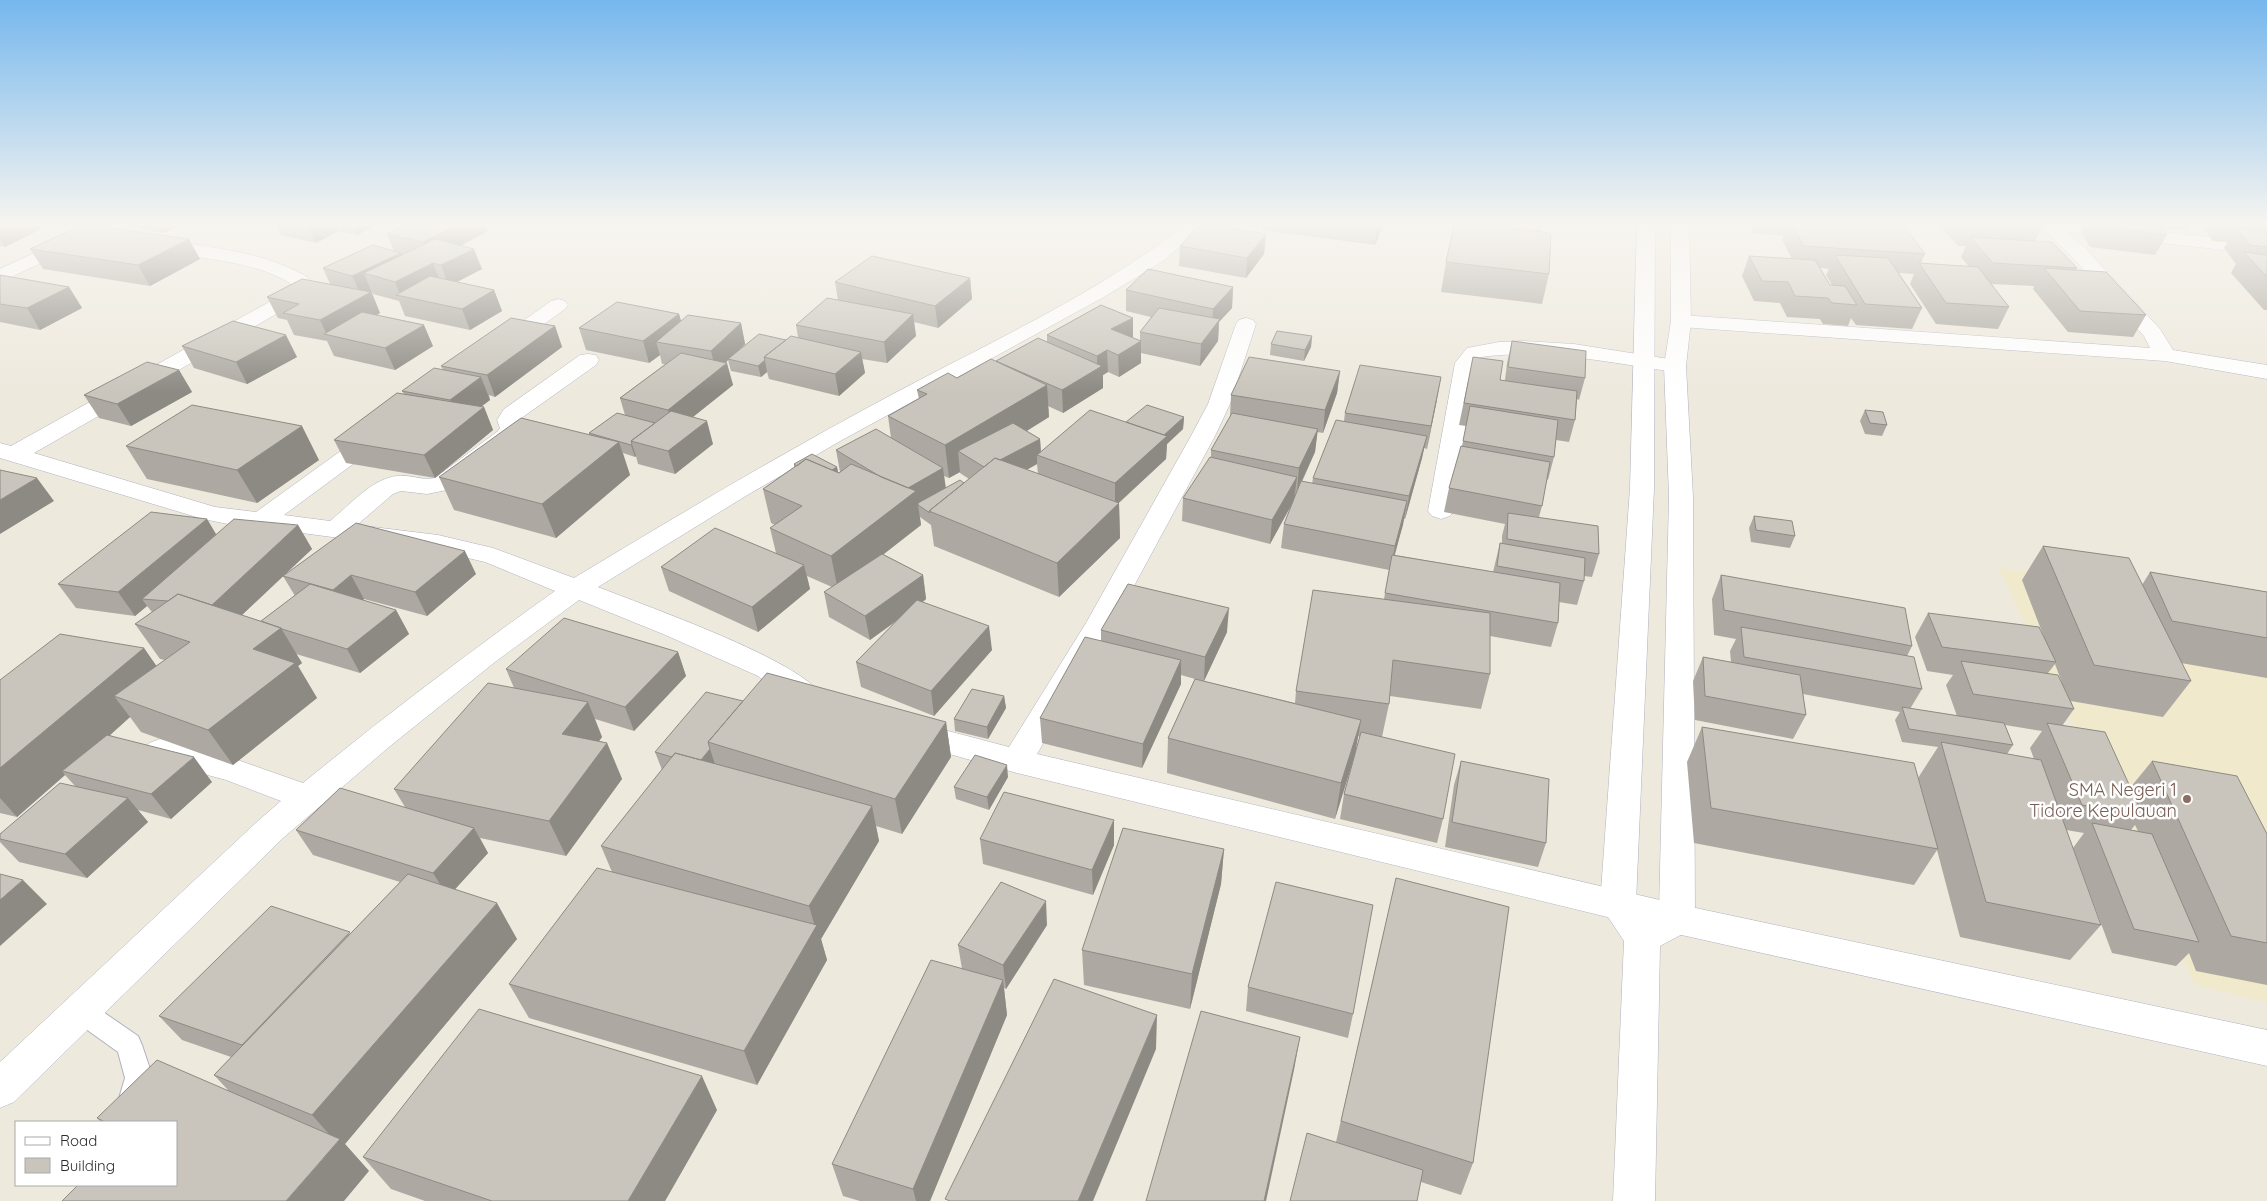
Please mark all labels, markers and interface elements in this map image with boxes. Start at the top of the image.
place label: SMA Negeri 1 Tidore Kepulauan [2029,778,2177,822]
marker: SMA Negeri 1 Tidore Kepulauan [2181,793,2193,805]
legend [15,1121,178,1186]
text: Road [60,1131,97,1150]
text: Building [60,1156,115,1175]

